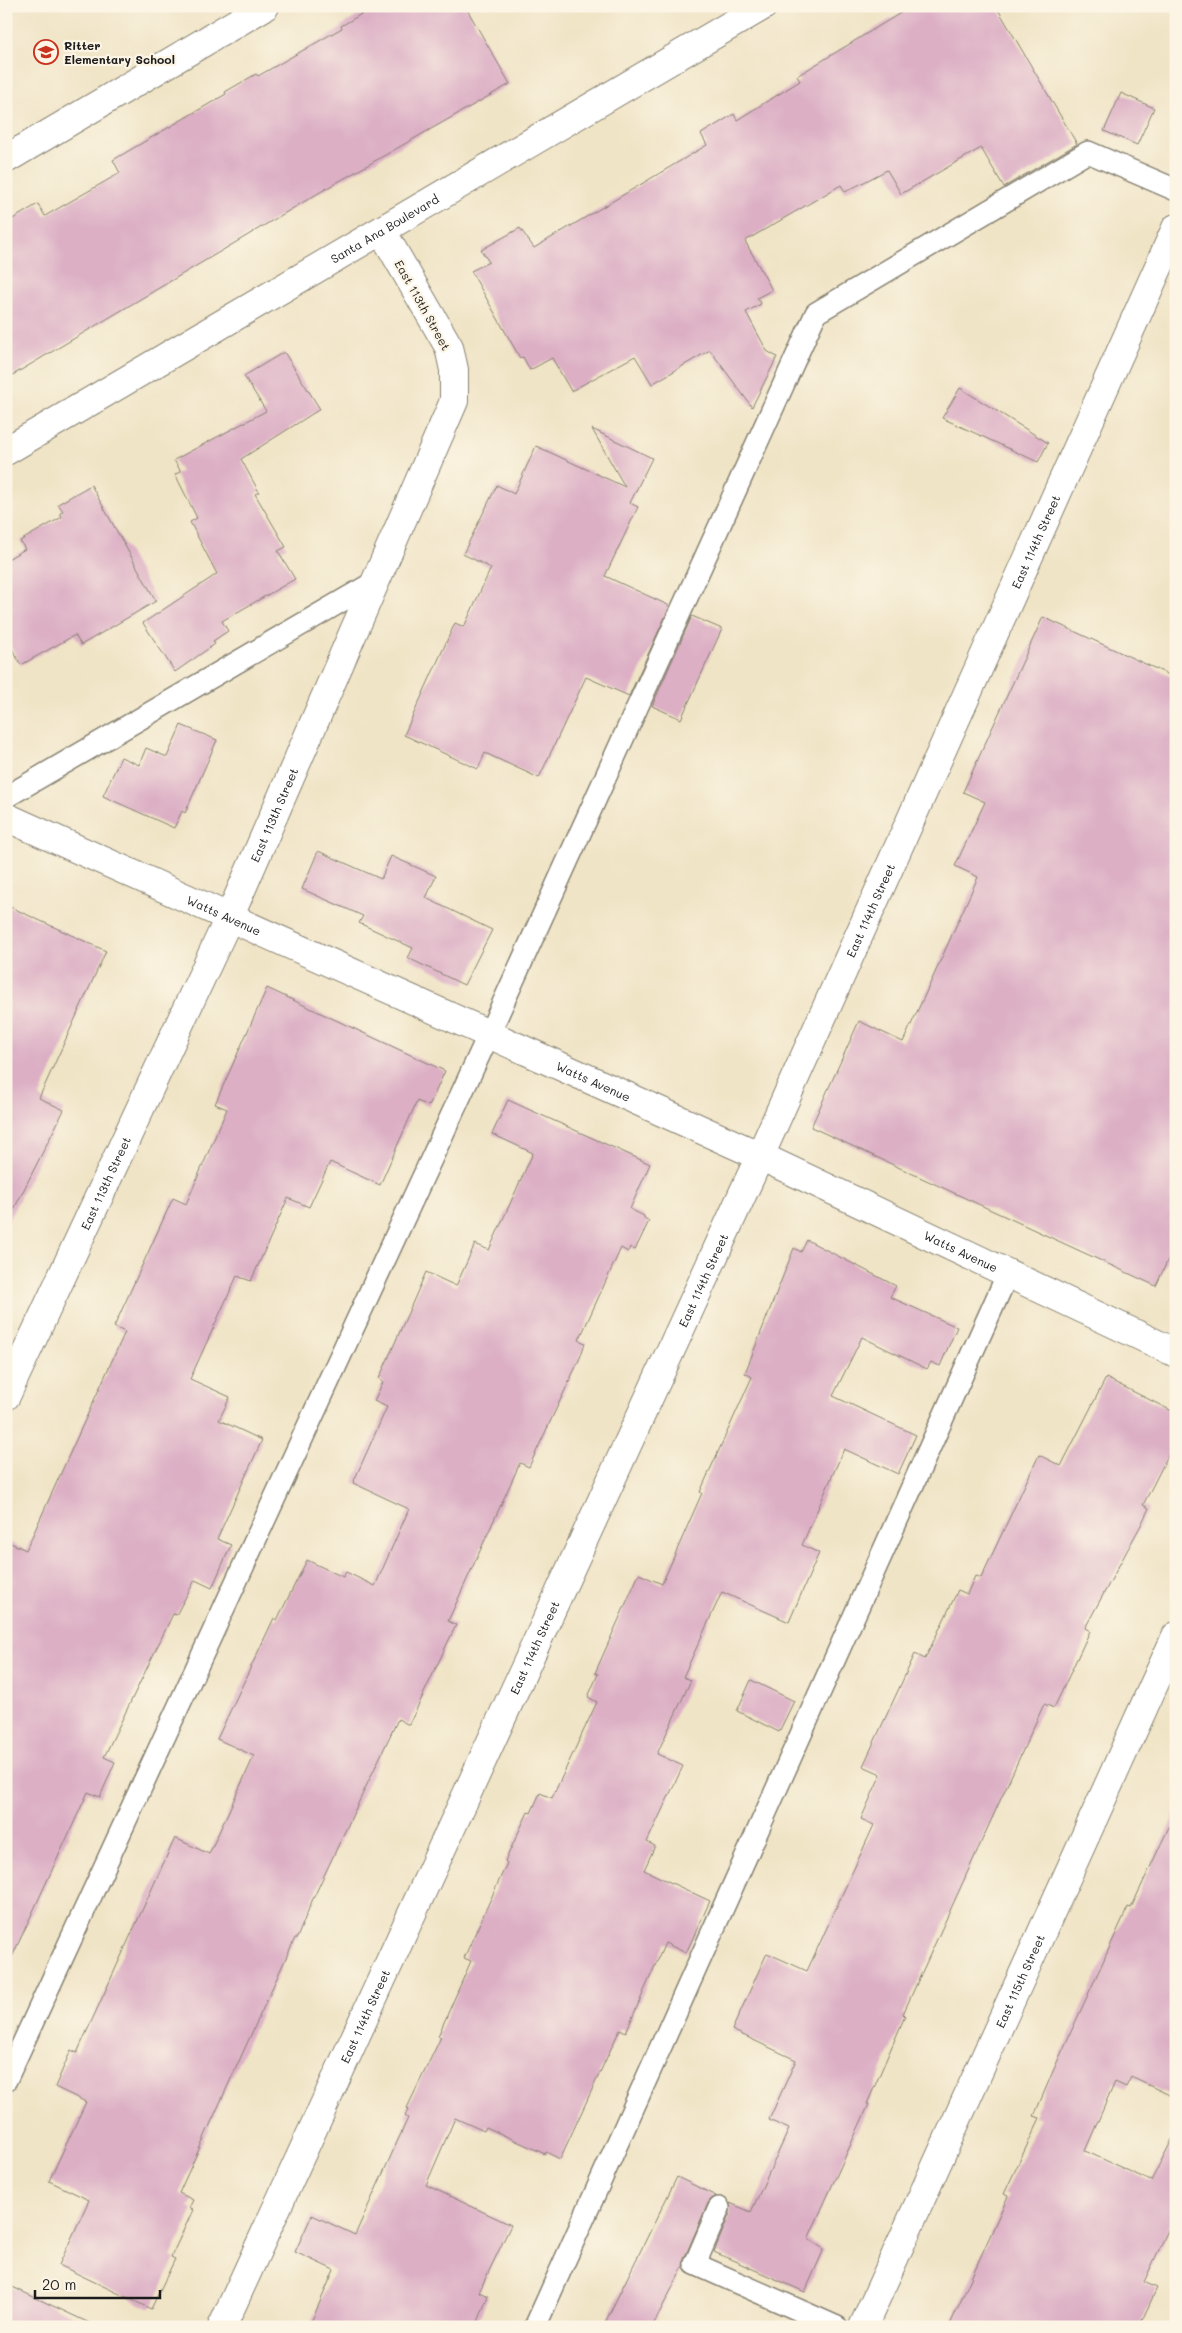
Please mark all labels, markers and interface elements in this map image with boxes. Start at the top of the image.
place label: Ritter Elementary School [64,37,175,67]
school or university icon: Ritter Elementary School [33,39,59,65]
street label: Santa Ana Boulevard [327,190,442,267]
street label: East 113th Street [391,257,455,353]
street label: East 114th Street [1007,492,1063,591]
street label: East 113th Street [246,765,301,864]
street label: East 114th Street [842,861,898,960]
street label: Watts Avenue [184,891,264,939]
street label: Watts Avenue [554,1057,633,1105]
street label: East 113th Street [77,1134,134,1232]
street label: Watts Avenue [921,1227,1000,1275]
street label: East 114th Street [675,1231,731,1330]
street label: East 114th Street [506,1598,563,1697]
street label: East 115th Street [992,1931,1048,2030]
street label: East 114th Street [336,1967,393,2066]
scale bar [35,2268,160,2300]
text: 20 m [42,2274,76,2294]

